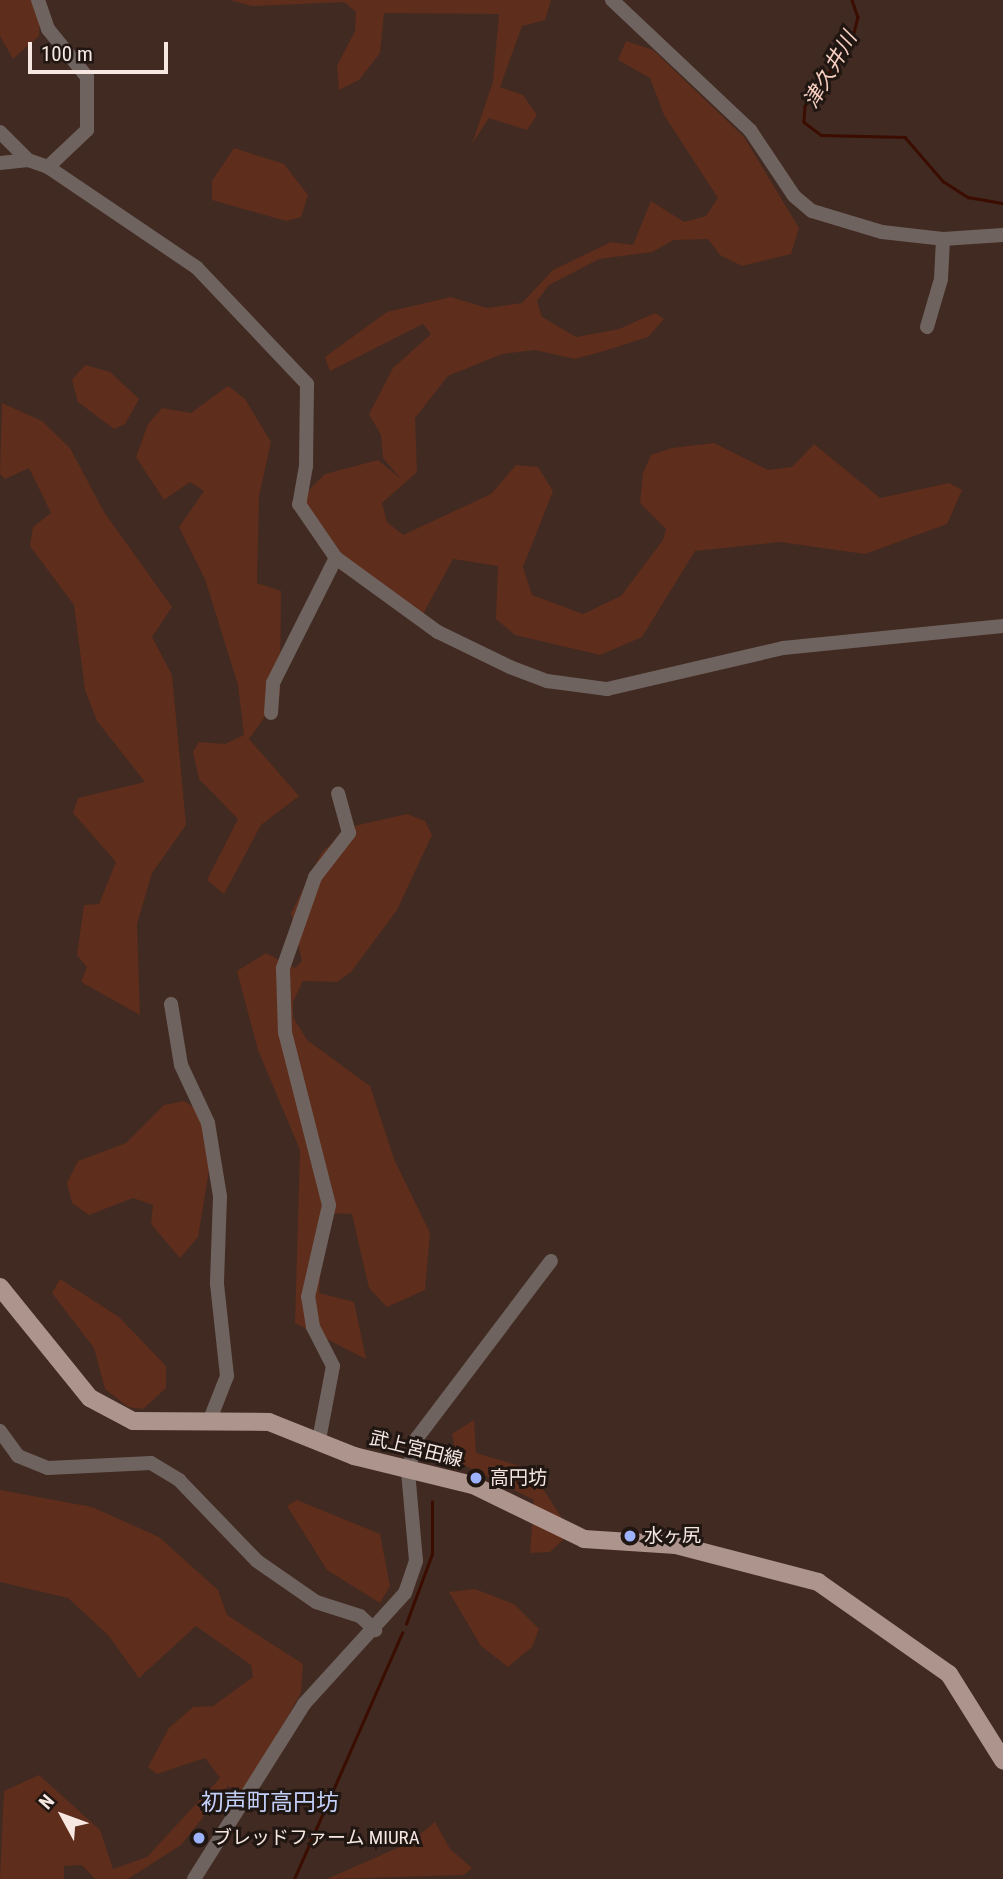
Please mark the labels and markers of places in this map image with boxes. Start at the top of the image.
place label: 高円坊 [490,1467,547,1489]
marker: 高円坊 [468,1470,484,1486]
place label: 水ヶ尻 [644,1525,701,1547]
marker: 水ヶ尻 [622,1528,638,1544]
place label: ブレッドファーム MIURA [213,1827,420,1849]
marker: ブレッドファーム MIURA [191,1830,207,1846]

